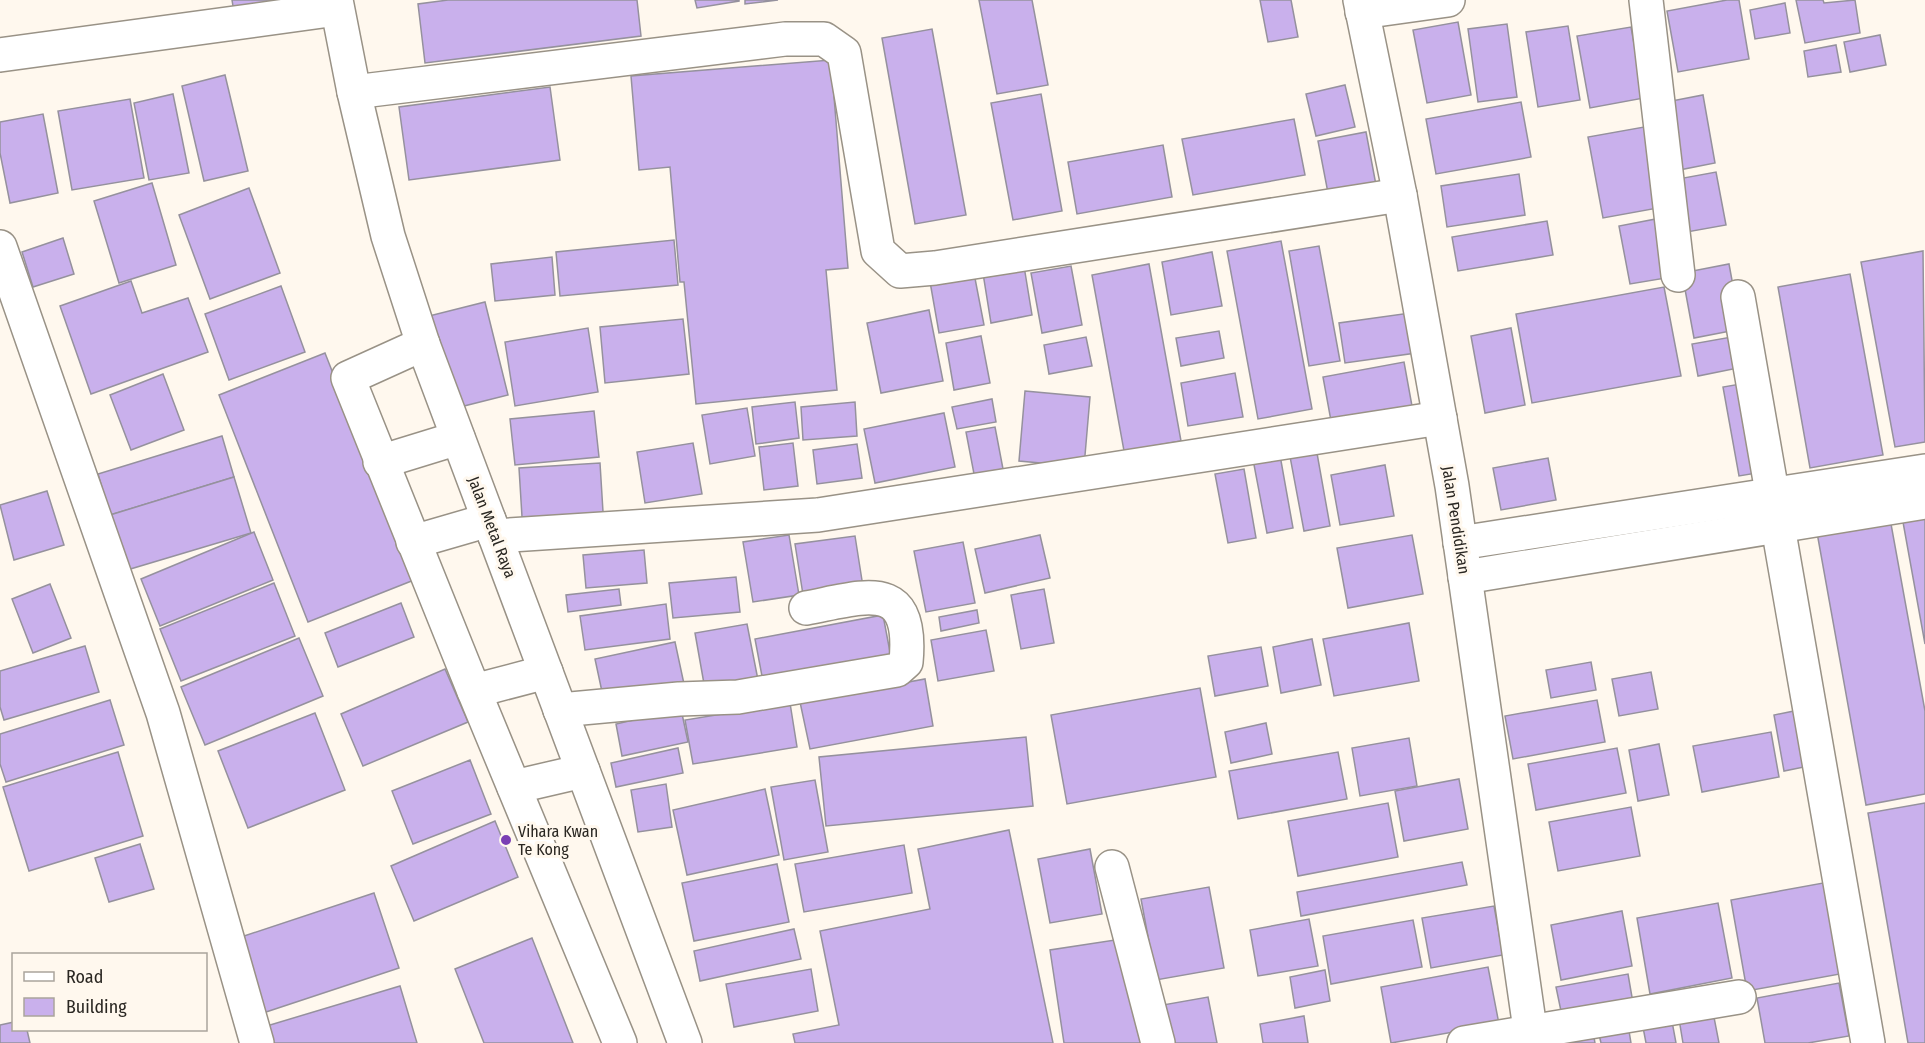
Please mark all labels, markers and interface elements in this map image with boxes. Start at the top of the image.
street label: Jalan Pendidikan [1438,465,1474,575]
street label: Jalan Metal Raya [464,474,520,581]
place label: Vihara Kwan Te Kong [518,822,598,859]
marker: Vihara Kwan Te Kong [499,833,513,847]
legend [12,953,207,1031]
text: Road [66,966,103,988]
text: Building [66,996,127,1018]

